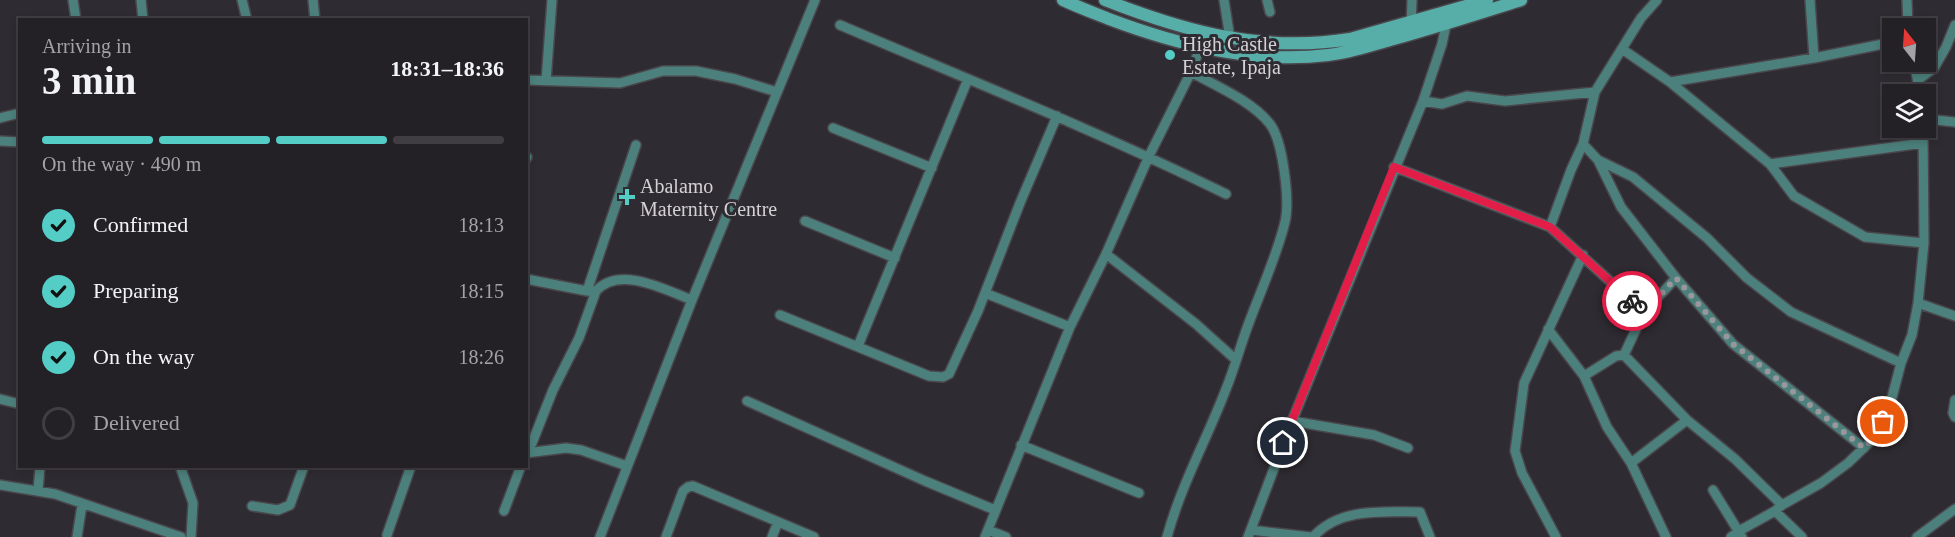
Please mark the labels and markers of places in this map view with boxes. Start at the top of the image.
place label: High Castle Estate, Ipaja [1182,33,1281,79]
marker: High Castle Estate, Ipaja [1163,48,1177,62]
place label: Abalamo Maternity Centre [640,175,777,221]
marker: Abalamo Maternity Centre [618,188,636,206]
pin [1857,396,1908,447]
pin [1257,417,1308,468]

